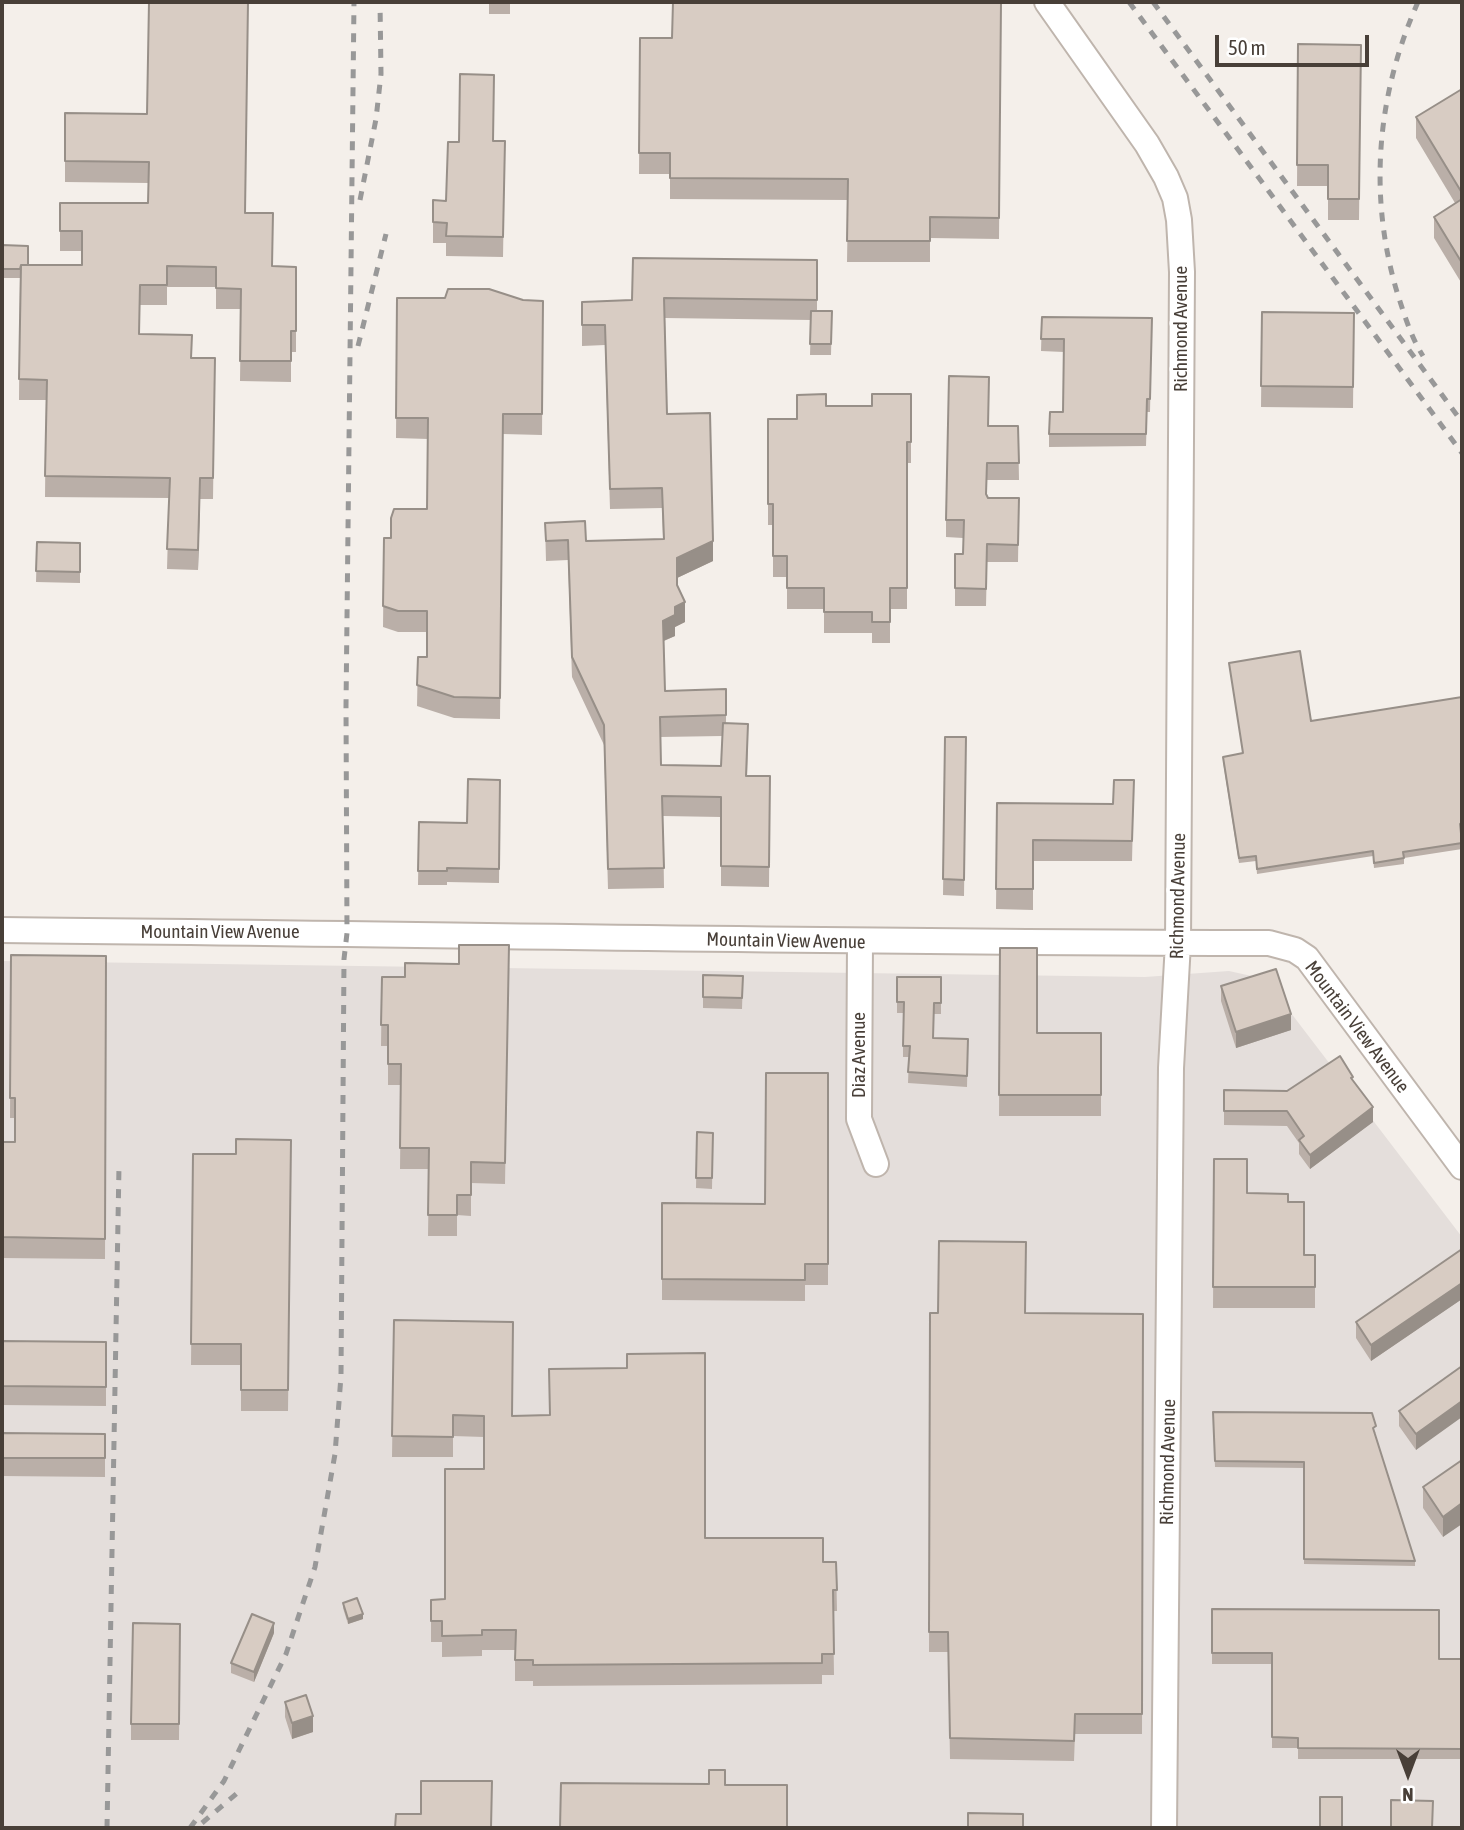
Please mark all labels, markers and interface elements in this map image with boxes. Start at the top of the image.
scale bar [1219,21,1373,65]
text: 50 m [1228,35,1266,59]
street label: Richmond Avenue [1170,266,1192,392]
street label: Richmond Avenue [1166,833,1190,959]
street label: Mountain View Avenue [140,921,300,943]
street label: Mountain View Avenue [706,928,866,954]
street label: Mountain View Avenue [1300,957,1414,1097]
street label: Diaz Avenue [848,1012,870,1098]
street label: Richmond Avenue [1156,1399,1180,1525]
north arrow [1373,1739,1443,1809]
text: N [1402,1784,1414,1806]

